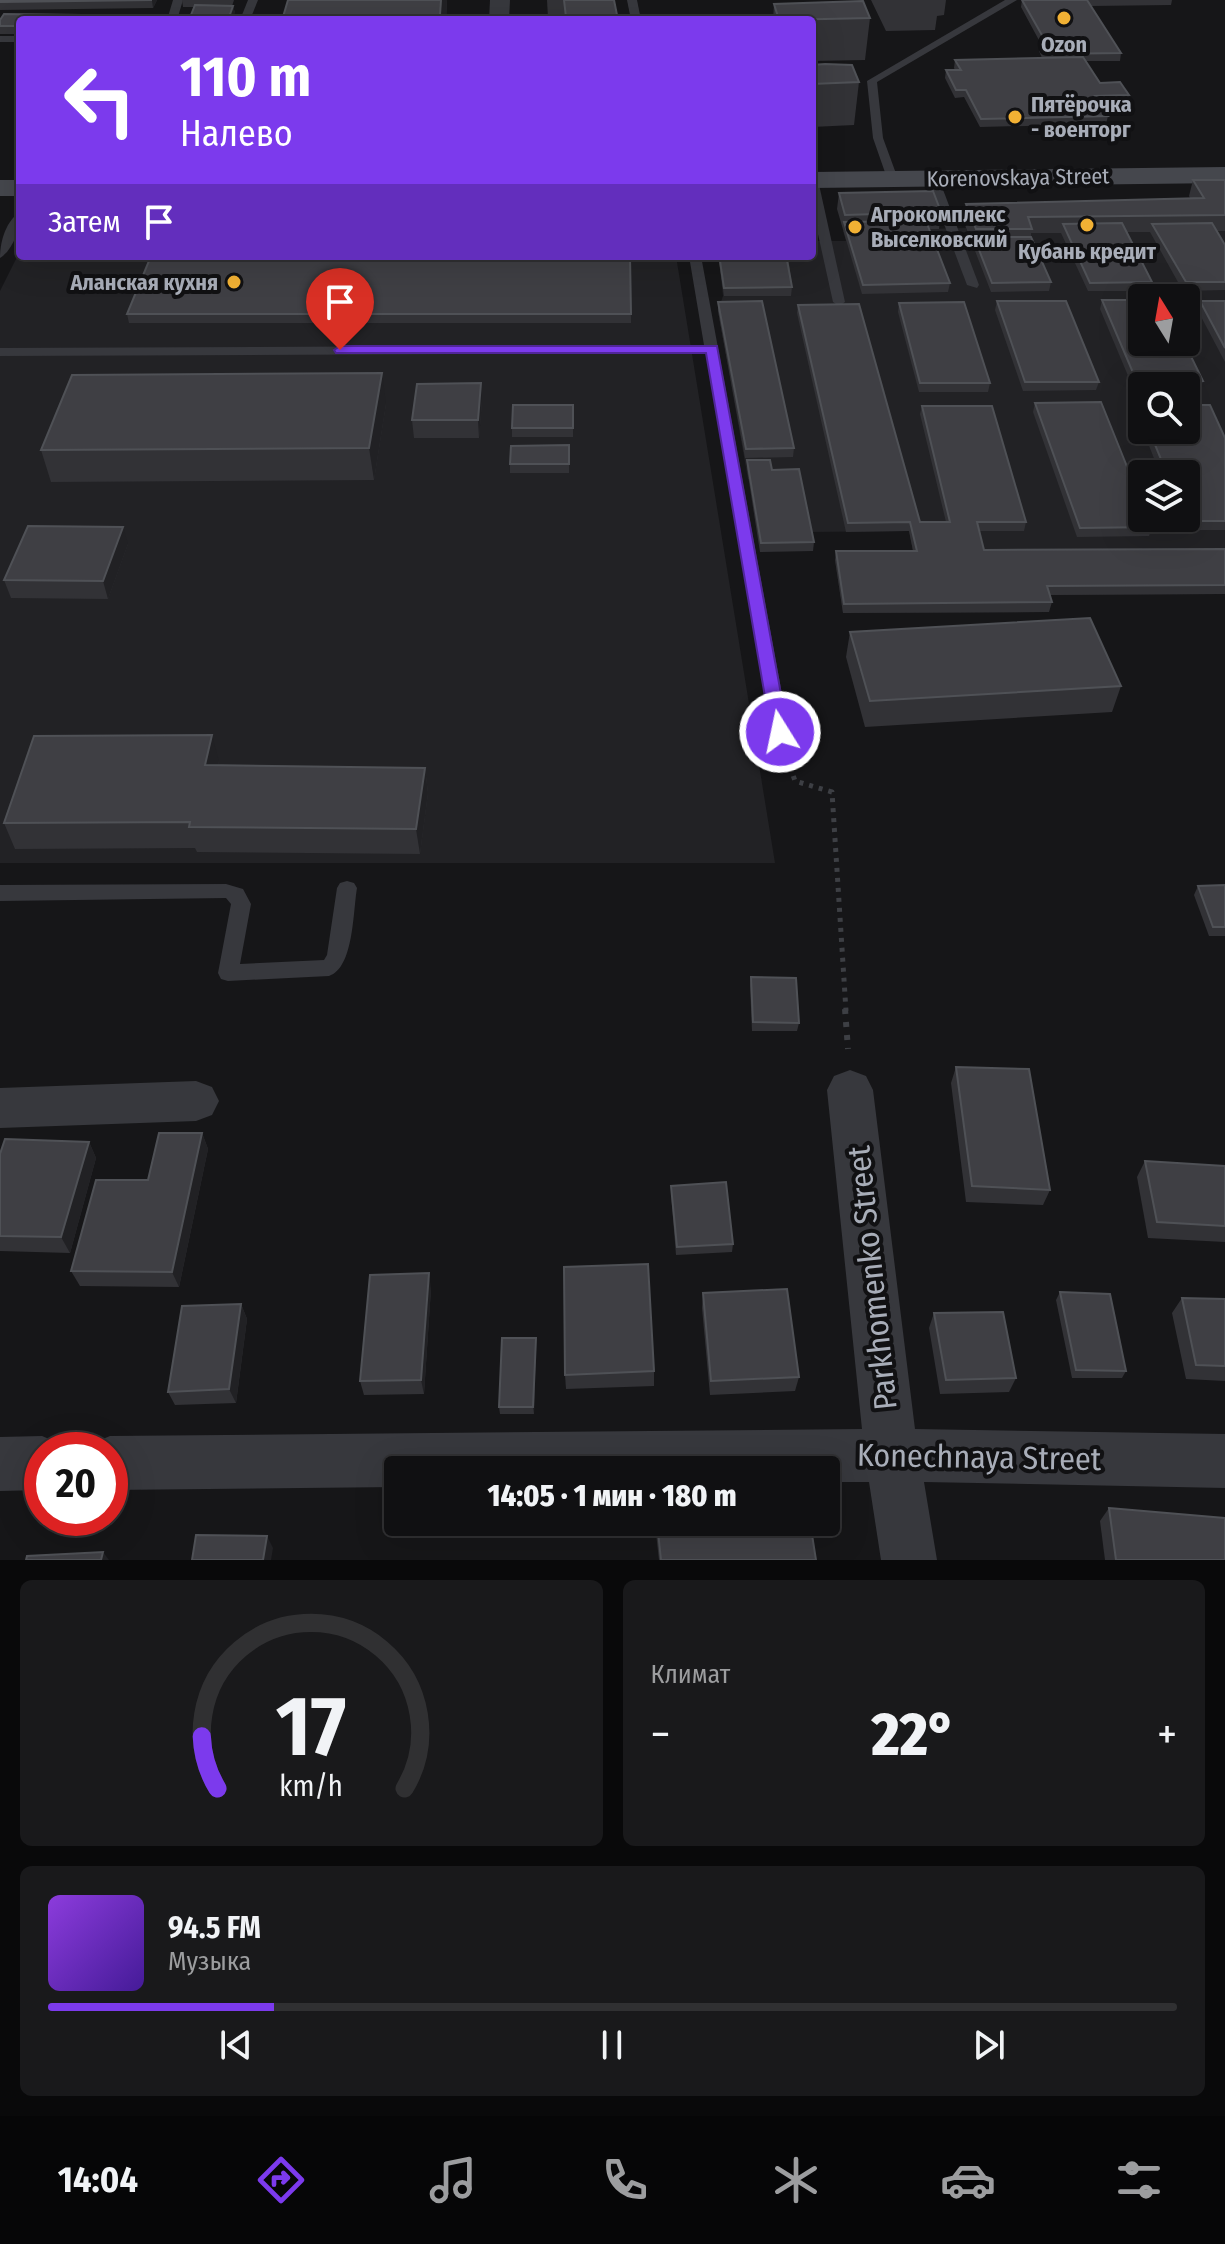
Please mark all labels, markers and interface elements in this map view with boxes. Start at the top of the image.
marker: Ozon [1055,9,1073,27]
place label: Ozon [1041,31,1087,58]
text: 110 m [180,44,311,111]
icon: left [48,48,152,152]
place label: Пятёрочка - военторг [1031,91,1132,143]
marker: Пятёрочка - военторг [1006,108,1024,126]
text: Налево [180,112,293,156]
street label: Korenovskaya Street [926,162,1110,193]
icon: arrive [137,200,181,244]
place label: Агрокомплекс Выселковский [870,201,1008,253]
text: Затем [48,204,121,240]
marker: Кубань кредит [1078,216,1096,234]
marker: Агрокомплекс Выселковский [846,218,864,236]
place label: Кубань кредит [1018,238,1157,265]
pin [306,268,374,350]
place label: Аланская кухня [70,269,218,296]
marker: Аланская кухня [225,273,243,291]
icon: arrive [318,280,362,324]
north arrow [1128,284,1200,356]
map controls [1128,284,1200,532]
button: search [1128,372,1200,444]
button: layers [1128,460,1200,532]
position arrow [738,690,822,774]
street label: Parkhomenko Street [839,1143,905,1412]
speed limit sign: 20 [24,1432,128,1536]
street label: Konechnaya Street [857,1436,1102,1478]
text: 14:05 · 1 мин · 180 m [487,1478,737,1514]
text: Климат [651,1659,730,1690]
text: 17 [276,1677,347,1777]
text: 22° [871,1699,956,1771]
text: − [651,1708,670,1761]
text: + [1157,1708,1177,1761]
text: km/h [279,1769,343,1804]
text: 94.5 FM [168,1910,261,1946]
text: Музыка [168,1946,251,1977]
icon: previous [214,2023,258,2067]
icon: pause [590,2023,634,2067]
icon: next [967,2023,1011,2067]
icon: directions [253,2152,309,2208]
icon: music [425,2152,481,2208]
icon: phone [597,2152,653,2208]
icon: climate [768,2152,824,2208]
icon: car [940,2152,996,2208]
icon: filters [1111,2152,1167,2208]
text: 14:04 [58,2158,138,2202]

